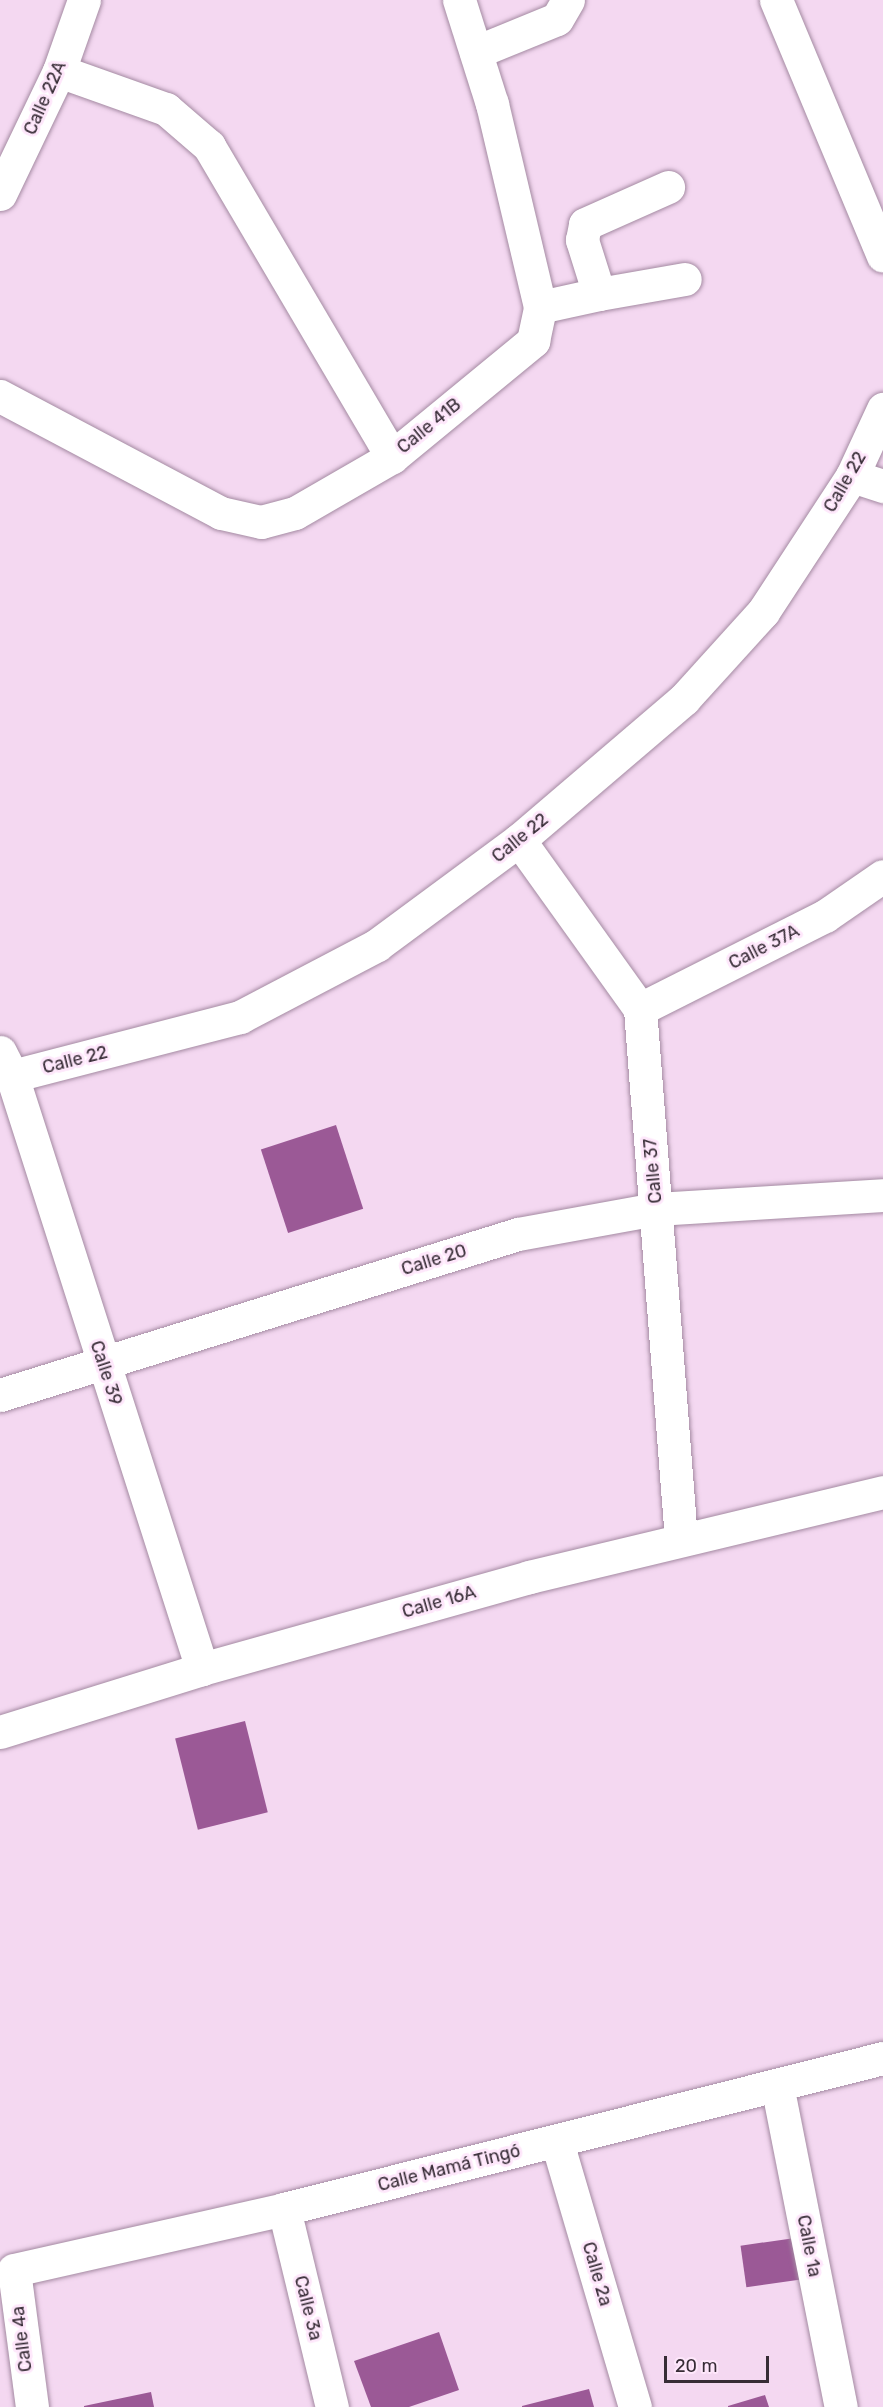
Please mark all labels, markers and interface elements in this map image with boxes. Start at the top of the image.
street label: Calle 22A [19,58,71,138]
street label: Calle 41B [393,394,465,458]
street label: Calle 22 [819,448,871,516]
street label: Calle 22 [487,809,553,867]
street label: Calle 37A [725,920,803,974]
street label: Calle 22 [40,1042,110,1078]
street label: Calle 37 [639,1138,667,1204]
street label: Calle 20 [399,1240,469,1280]
street label: Calle 39 [85,1338,127,1408]
street label: Calle 16A [400,1581,478,1623]
street label: Calle Mamá Tingó [375,2140,523,2196]
street label: Calle 1a [792,2213,826,2279]
street label: Calle 2a [578,2239,616,2309]
street label: Calle 3a [290,2273,326,2343]
street label: Calle 4a [7,2305,37,2373]
scale bar [667,2344,772,2382]
text: 20 m [675,2355,717,2377]

